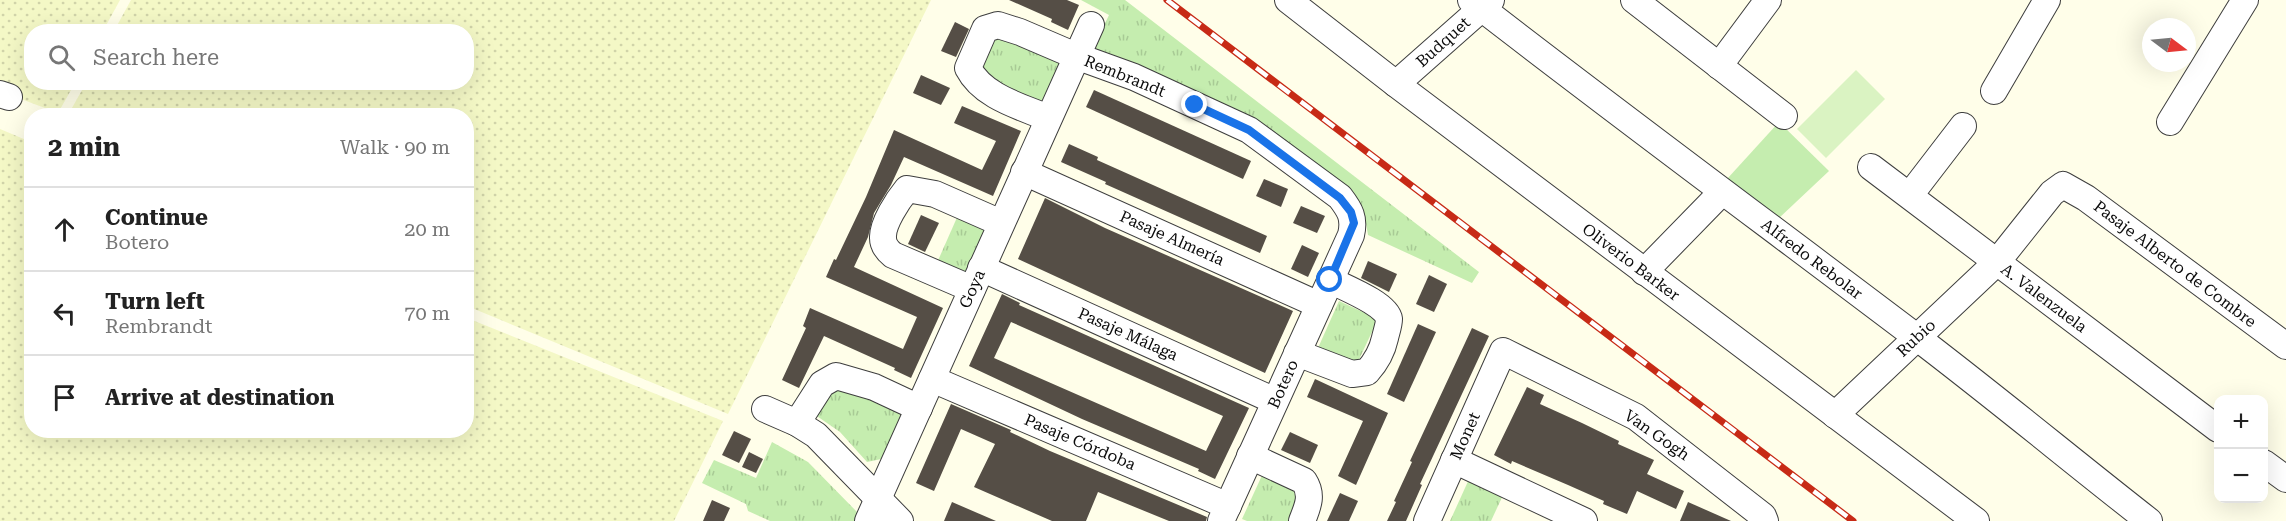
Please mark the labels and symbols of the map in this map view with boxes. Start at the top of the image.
street label: Budquet [1412,13,1474,71]
north arrow [2142,18,2196,72]
street label: Rembrandt [1082,51,1168,101]
route end [1181,91,1207,117]
street label: Pasaje Alberto de Combre [2090,197,2260,331]
street label: Pasaje Almería [1117,206,1228,270]
street label: Alfredo Rebolar [1758,215,1867,303]
street label: Oliverio Barker [1579,219,1684,305]
street label: A. Valenzuela [1997,260,2091,337]
route start [1316,266,1342,292]
street label: Goya [955,267,989,311]
street label: Pasaje Málaga [1075,304,1181,365]
street label: Rubio [1893,315,1939,361]
street label: Botero [1264,356,1302,411]
street label: Van Gogh [1621,406,1693,464]
street label: Monet [1446,409,1484,463]
street label: Pasaje Córdoba [1022,410,1139,474]

